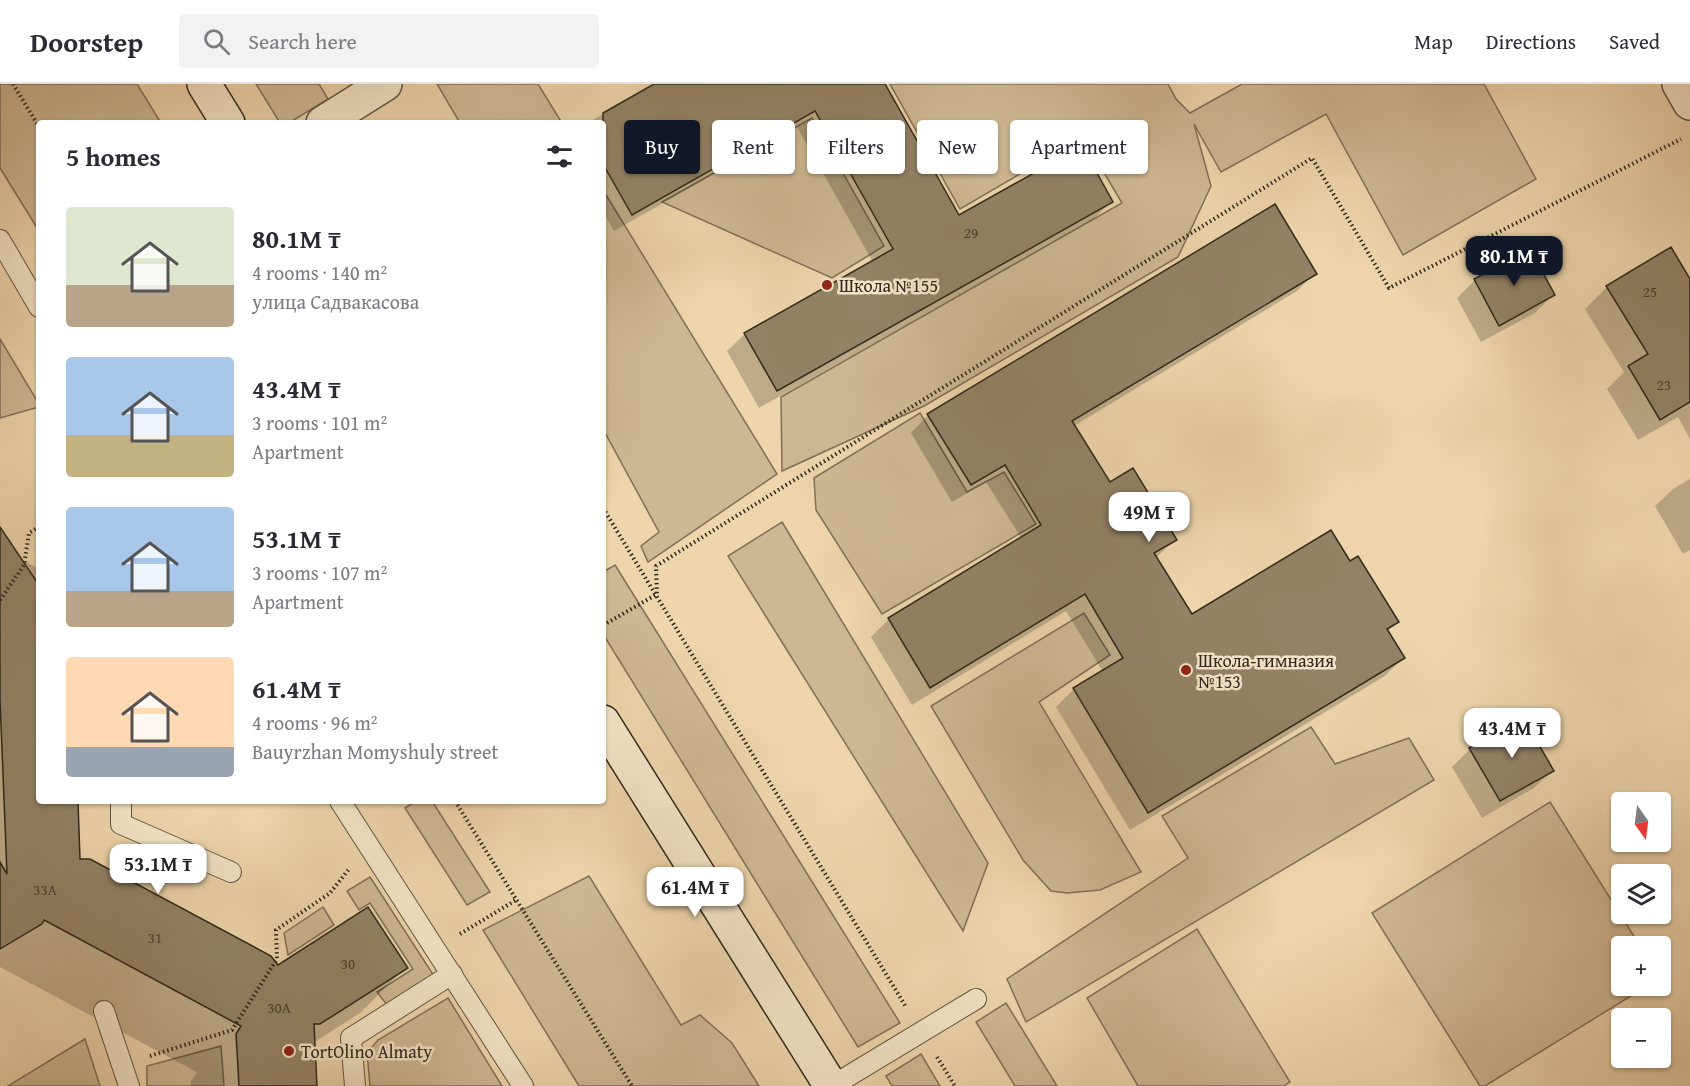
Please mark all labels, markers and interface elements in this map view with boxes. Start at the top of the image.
search box [179,14,599,68]
text: Doorstep [30,21,143,62]
icon: search [200,25,233,58]
text: Search here [248,25,357,57]
text: Map [1414,26,1453,57]
text: Directions [1486,26,1576,57]
text: Saved [1609,26,1660,57]
chip: Buy [624,120,700,174]
chip: Rent [712,120,795,174]
chip: Filters [807,120,905,174]
chip: New [917,120,998,174]
chip: Apartment [1010,120,1148,174]
text: 5 homes [66,137,161,176]
icon: filters [543,140,576,173]
text: 80.1M ₸ [252,219,341,258]
house number: 29 [964,222,978,243]
icon: home [114,231,186,303]
pin: 80.1M ₸ [1459,236,1569,287]
text: 80.1M ₸ [1480,241,1548,270]
text: 4 rooms · 140 m² [252,258,387,287]
place label: Школа №155 [839,272,938,299]
marker: Школа №155 [820,278,834,292]
house number: 25 [1643,281,1657,302]
text: улица Садвакасова [252,287,419,316]
text: 43.4M ₸ [252,369,341,408]
house number: 23 [1657,374,1671,395]
icon: home [114,381,186,453]
text: 3 rooms · 101 m² [252,408,387,437]
text: Apartment [252,437,344,466]
pin: 49M ₸ [1107,492,1191,543]
text: 49M ₸ [1123,497,1175,526]
text: 53.1M ₸ [252,519,341,558]
icon: home [114,531,186,603]
text: 3 rooms · 107 m² [252,558,387,587]
text: Apartment [252,587,344,616]
place label: Школа-гимназия №153 [1198,647,1334,695]
marker: Школа-гимназия №153 [1179,663,1193,677]
text: 61.4M ₸ [252,669,341,708]
icon: home [114,681,186,753]
text: 4 rooms · 96 m² [252,708,378,737]
pin: 43.4M ₸ [1457,708,1567,759]
text: 43.4M ₸ [1478,713,1546,742]
text: Bauyrzhan Momyshuly street [252,737,499,766]
north arrow [1611,792,1671,852]
map controls [1611,792,1671,1068]
pin: 53.1M ₸ [103,844,213,895]
text: 53.1M ₸ [124,849,192,878]
button: layers [1611,864,1671,924]
pin: 61.4M ₸ [640,867,750,918]
text: 61.4M ₸ [661,872,729,901]
house number: 33А [33,879,57,900]
house number: 31 [148,927,162,948]
button: + [1611,936,1671,996]
house number: 30 [341,953,355,974]
house number: 30А [267,997,291,1018]
button: − [1611,1008,1671,1068]
place label: TortOlino Almaty [301,1038,432,1065]
marker: TortOlino Almaty [282,1044,296,1058]

